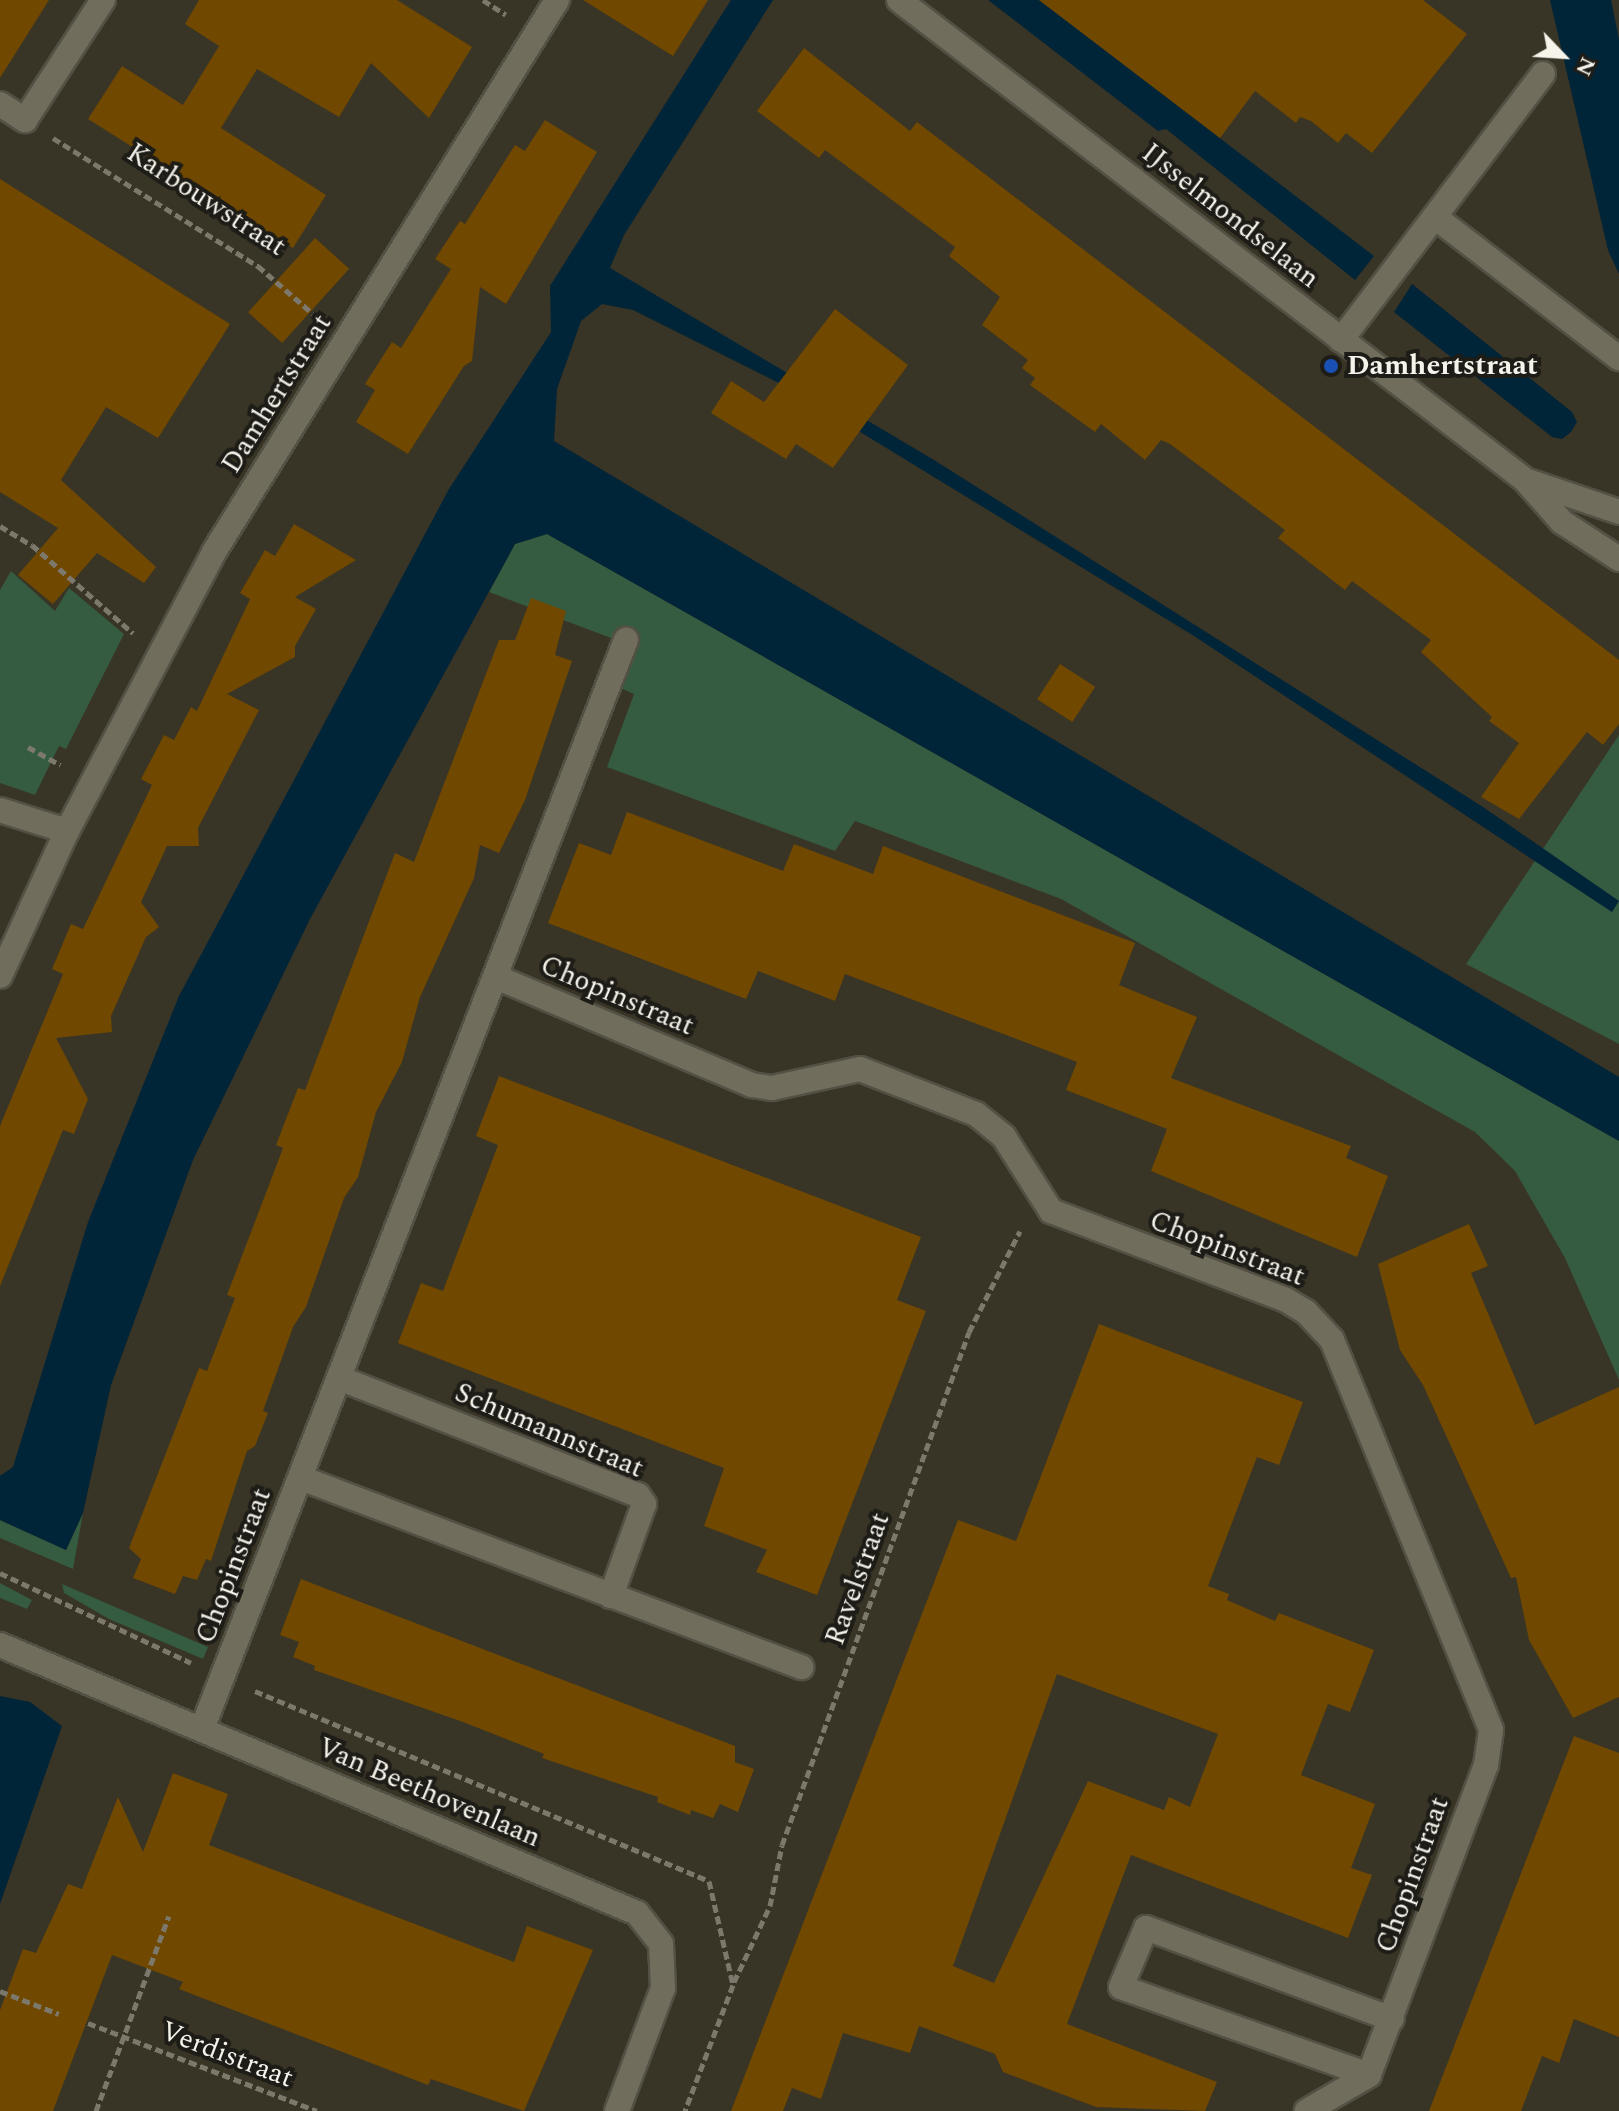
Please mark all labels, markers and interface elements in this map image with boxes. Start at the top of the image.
north arrow [1523,16,1603,96]
text: N [1566,51,1604,81]
street label: Karbouwstraat [120,136,292,264]
street label: IJsselmondselaan [1135,136,1325,296]
street label: Damhertstraat [215,308,339,480]
place label: Damhertstraat [1347,349,1538,383]
marker: Damhertstraat [1322,357,1340,375]
street label: Chopinstraat [535,949,699,1043]
street label: Chopinstraat [1145,1204,1309,1294]
street label: Schumannstraat [450,1376,648,1486]
street label: Chopinstraat [189,1484,279,1648]
street label: Ravelstraat [819,1508,897,1650]
street label: Van Beethovenlaan [313,1731,545,1855]
street label: Chopinstraat [1369,1792,1457,1958]
street label: Verdistraat [156,2014,298,2096]

